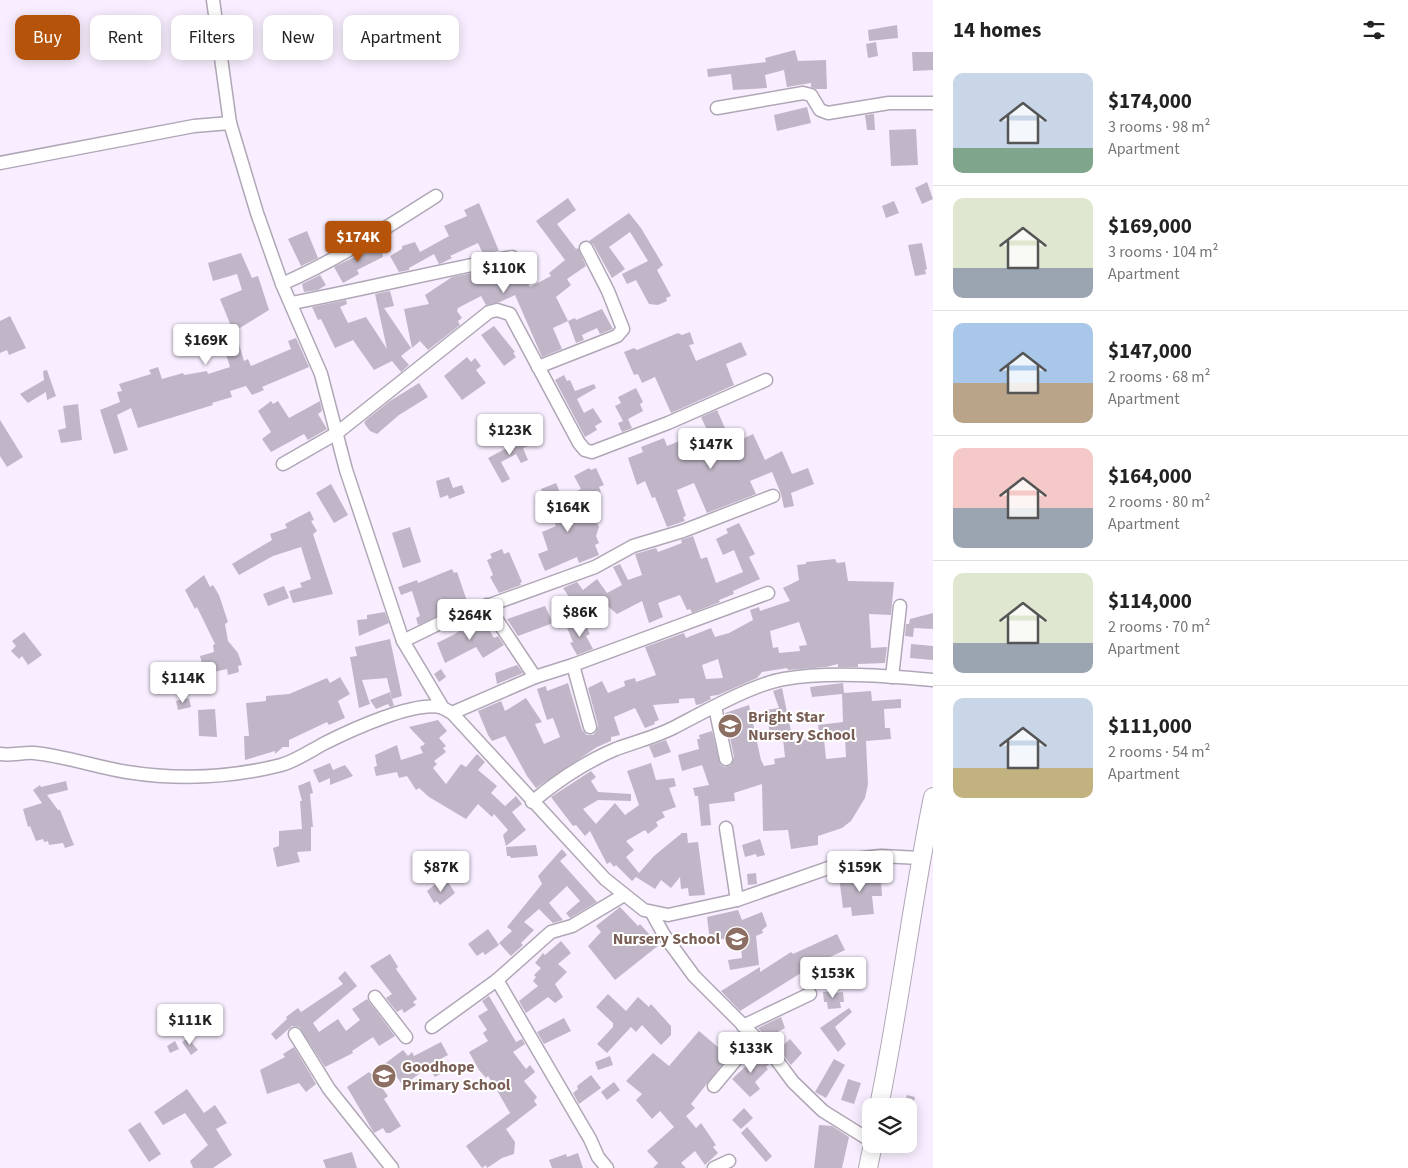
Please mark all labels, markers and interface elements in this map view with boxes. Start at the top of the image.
chip: Buy [15,15,80,60]
chip: Rent [90,15,161,60]
chip: Filters [171,15,253,60]
chip: New [263,15,333,60]
chip: Apartment [343,15,459,60]
text: 14 homes [953,15,1041,45]
icon: filters [1360,16,1388,44]
text: $174,000 [1108,86,1192,116]
icon: home [993,93,1053,153]
text: 3 rooms · 98 m² [1108,116,1210,138]
text: Apartment [1108,138,1180,160]
text: $169,000 [1108,211,1192,241]
icon: home [993,218,1053,278]
pin: $174K [323,220,393,263]
text: $174K [336,226,380,248]
text: 3 rooms · 104 m² [1108,241,1218,263]
pin: $110K [469,252,539,294]
text: $110K [482,257,526,279]
text: Apartment [1108,263,1180,285]
pin: $169K [171,324,241,366]
text: $169K [184,329,228,351]
text: $147,000 [1108,336,1192,366]
icon: home [993,343,1053,403]
text: 2 rooms · 68 m² [1108,366,1210,388]
text: Apartment [1108,388,1180,410]
pin: $123K [475,414,545,456]
text: $123K [488,419,532,441]
pin: $147K [676,428,746,470]
text: $147K [689,433,733,455]
text: $164,000 [1108,461,1192,491]
icon: home [993,468,1053,528]
pin: $164K [533,490,603,533]
text: 2 rooms · 80 m² [1108,491,1210,513]
text: $164K [546,496,590,518]
text: Apartment [1108,513,1180,535]
text: $114,000 [1108,586,1192,616]
icon: home [993,593,1053,653]
pin: $86K [550,596,610,638]
pin: $264K [435,598,505,641]
text: $86K [562,601,598,623]
text: $264K [448,604,492,626]
text: 2 rooms · 70 m² [1108,616,1210,638]
text: Apartment [1108,638,1180,660]
pin: $114K [148,662,218,704]
text: $114K [161,667,205,689]
place label: Bright Star Nursery School [748,706,856,746]
text: $111,000 [1108,711,1192,741]
school or university icon: Bright Star Nursery School [717,713,743,739]
icon: home [993,718,1053,778]
text: 2 rooms · 54 m² [1108,741,1210,763]
text: Apartment [1108,763,1180,785]
pin: $87K [411,850,471,893]
pin: $159K [825,850,895,893]
text: $87K [423,856,459,878]
text: $159K [838,856,882,878]
school or university icon: Nursery School [724,926,750,952]
place label: Nursery School [613,928,720,950]
pin: $153K [798,956,868,999]
text: $153K [811,962,855,984]
pin: $111K [155,1004,225,1046]
text: $111K [168,1009,212,1031]
pin: $133K [716,1032,786,1074]
text: $133K [729,1037,773,1059]
place label: Goodhope Primary School [402,1056,511,1096]
school or university icon: Goodhope Primary School [371,1063,397,1089]
map controls [862,1098,917,1153]
button: layers [862,1098,917,1153]

